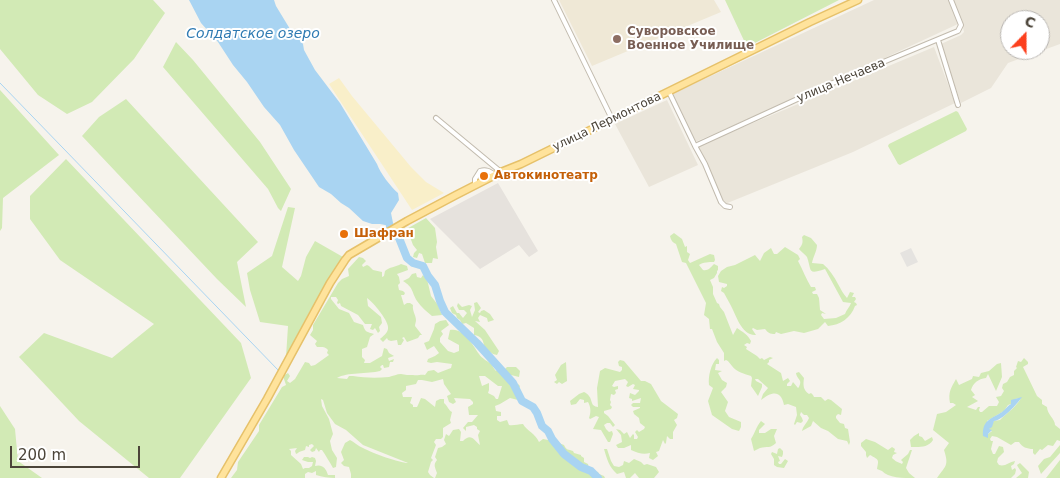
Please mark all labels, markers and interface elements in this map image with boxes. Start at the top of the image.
north arrow [1000,10,1050,60]
text: С [1022,13,1038,31]
place label: Суворовское Военное Училище [627,25,754,53]
water label: Солдатское озеро [186,26,320,42]
marker: Суворовское Военное Училище [611,33,623,45]
street label: улица Нечаева [795,56,887,106]
street label: улица Лермонтова [550,89,664,155]
place label: Автокинотеатр [494,169,598,183]
marker: Автокинотеатр [478,170,490,182]
place label: Шафран [354,227,414,241]
marker: Шафран [338,228,350,240]
scale bar [12,436,142,468]
text: 200 m [18,446,66,464]

